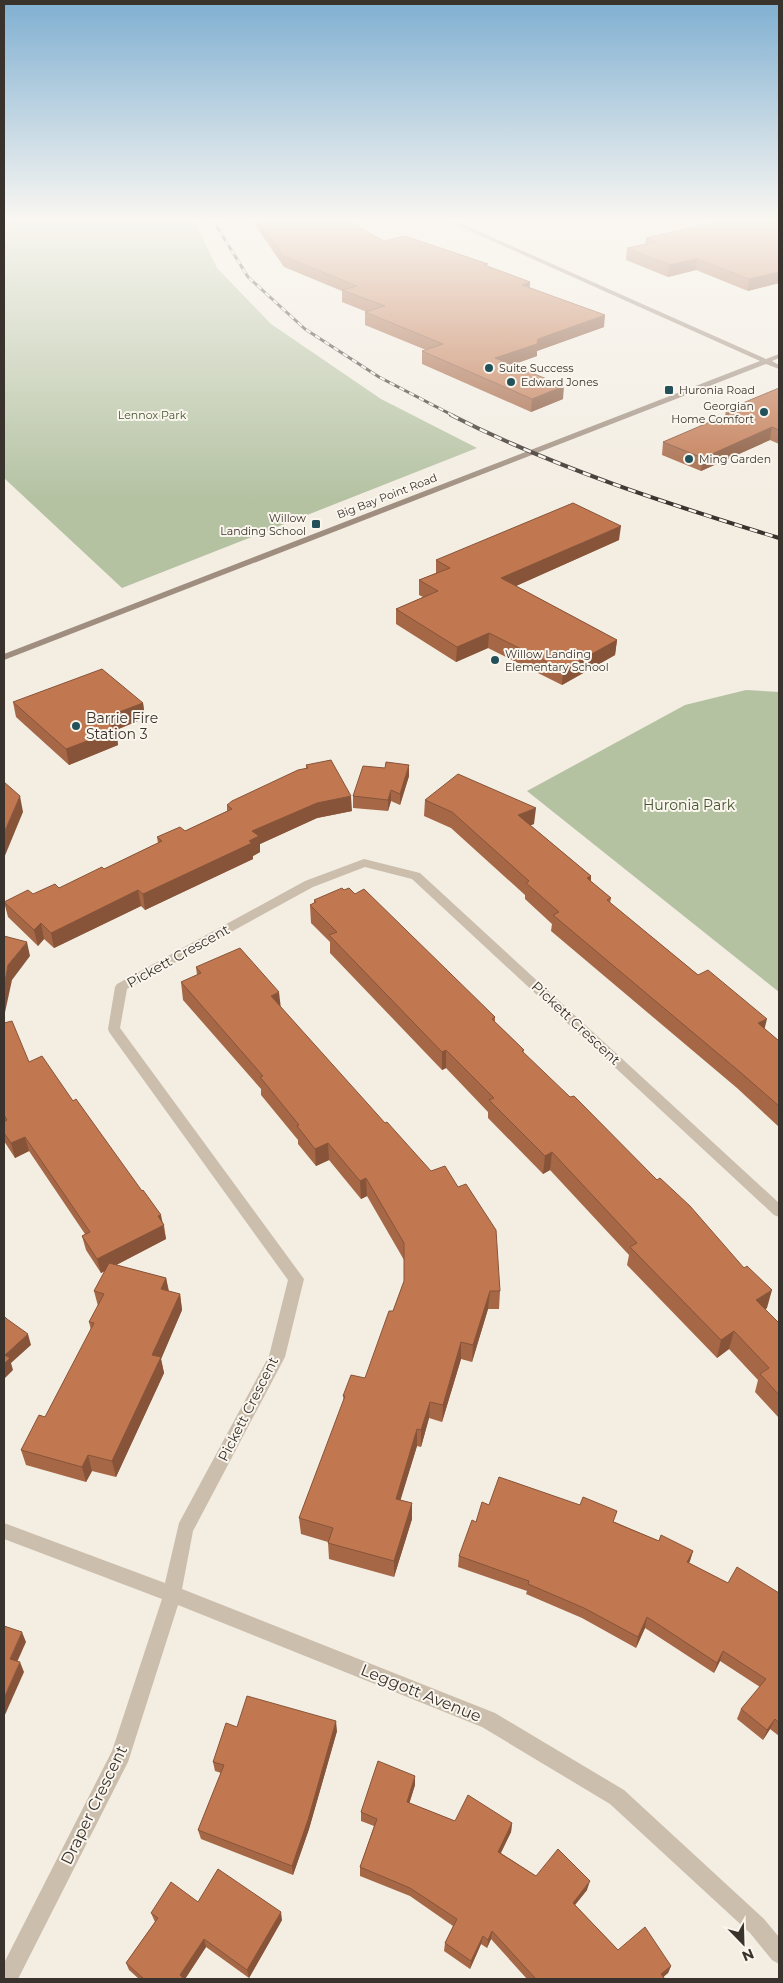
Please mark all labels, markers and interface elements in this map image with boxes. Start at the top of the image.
place label: Suite Success [499,361,574,375]
marker: Suite Success [483,362,495,374]
place label: Edward Jones [521,375,599,389]
marker: Edward Jones [505,376,517,388]
place label: Huronia Road [679,383,755,397]
marker: Huronia Road [663,384,675,396]
place label: Georgian Home Comfort [671,399,755,426]
marker: Georgian Home Comfort [758,406,770,418]
park label: Lennox Park [118,408,187,422]
place label: Ming Garden [699,452,771,466]
marker: Ming Garden [683,453,695,465]
street label: Big Bay Point Road [335,470,439,522]
place label: Willow Landing School [220,511,306,538]
marker: Willow Landing School [310,518,322,530]
place label: Willow Landing Elementary School [505,647,609,674]
marker: Willow Landing Elementary School [489,654,501,666]
place label: Barrie Fire Station 3 [86,709,158,743]
marker: Barrie Fire Station 3 [70,720,82,732]
park label: Huronia Park [643,796,736,814]
street label: Pickett Crescent [123,920,233,992]
street label: Pickett Crescent [528,977,624,1069]
street label: Pickett Crescent [214,1353,282,1464]
street label: Leggott Avenue [358,1660,484,1726]
street label: Draper Crescent [57,1742,131,1868]
north arrow [718,1918,768,1968]
text: N [739,1944,757,1965]

